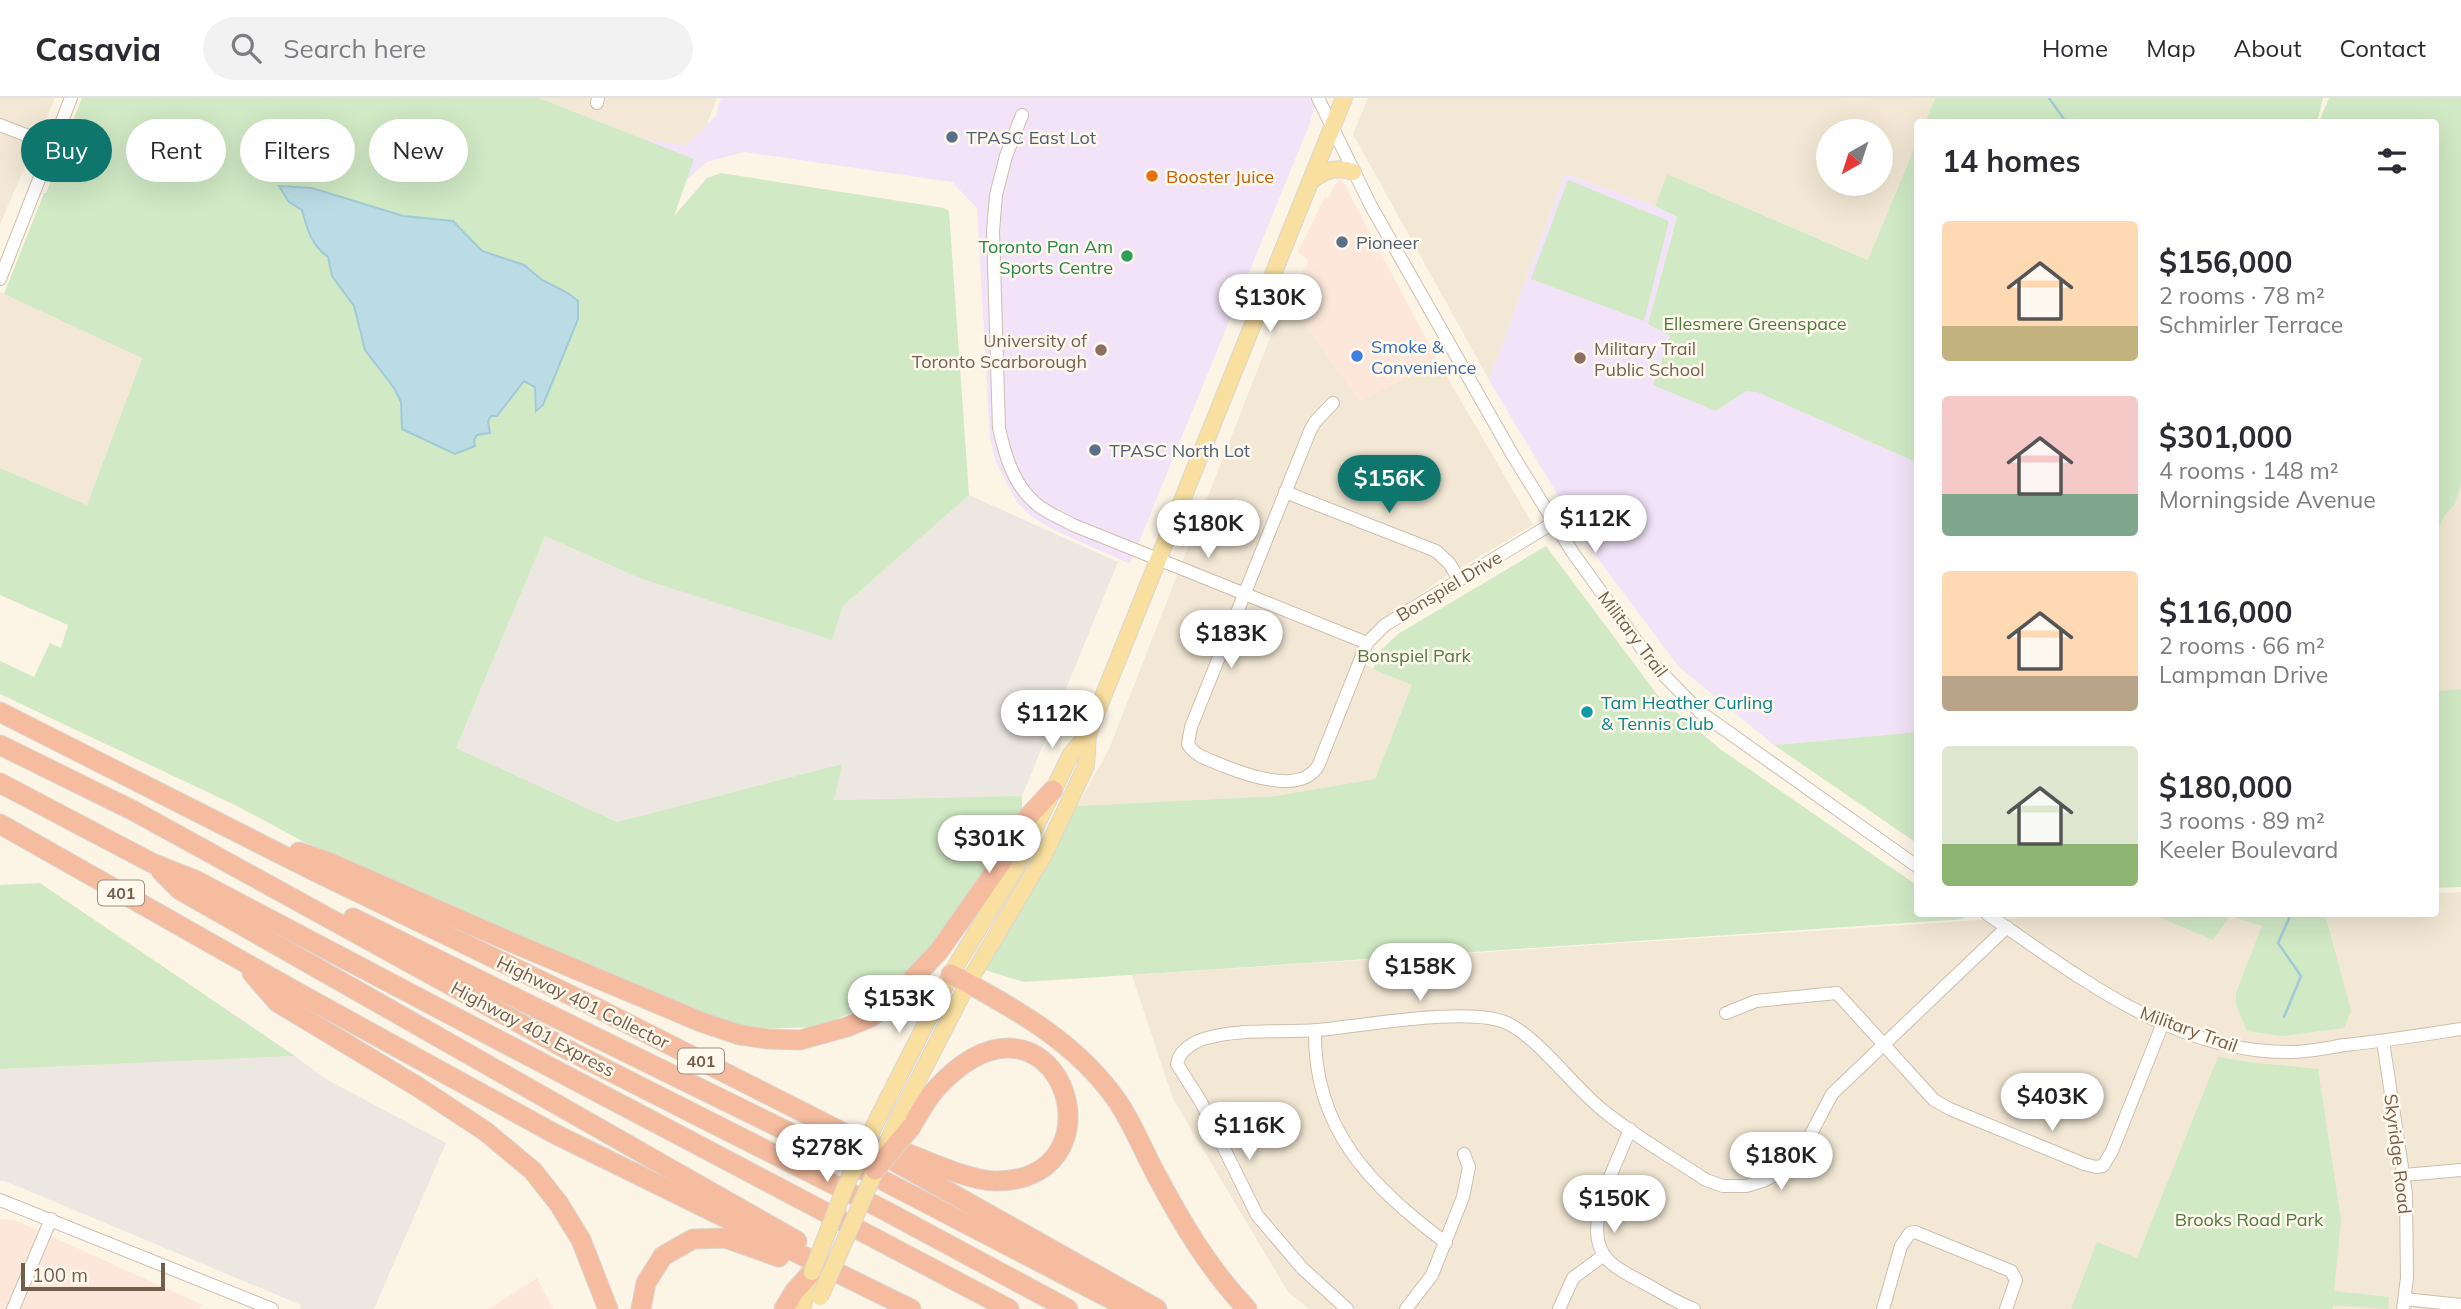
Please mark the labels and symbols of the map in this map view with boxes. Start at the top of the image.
north arrow [1816,119,1894,196]
place label: TPASC East Lot [966,126,1096,149]
marker: TPASC East Lot [944,129,960,145]
place label: Booster Juice [1166,165,1274,188]
marker: Booster Juice [1144,168,1160,184]
place label: Pioneer [1356,231,1419,254]
marker: Pioneer [1334,234,1350,250]
place label: Toronto Pan Am Sports Centre [978,235,1113,279]
marker: Toronto Pan Am Sports Centre [1119,248,1135,264]
pin: $130K [1221,274,1319,334]
park label: Ellesmere Greenspace [1663,312,1847,335]
place label: University of Toronto Scarborough [912,329,1088,373]
place label: Smoke & Convenience [1371,335,1476,379]
place label: Military Trail Public School [1594,337,1704,381]
marker: University of Toronto Scarborough [1093,342,1109,358]
marker: Smoke & Convenience [1349,348,1365,364]
marker: Military Trail Public School [1572,350,1588,366]
place label: TPASC North Lot [1109,439,1250,462]
marker: TPASC North Lot [1087,442,1103,458]
pin: $156K [1340,456,1438,515]
pin: $112K [1546,496,1644,555]
pin: $180K [1159,500,1257,560]
street label: Bonspiel Drive [1392,545,1506,627]
street label: Military Trail [1593,586,1673,682]
pin: $183K [1182,610,1280,670]
park label: Bonspiel Park [1357,644,1472,667]
pin: $112K [1003,690,1101,750]
place label: Tam Heather Curling & Tennis Club [1601,691,1773,735]
marker: Tam Heather Curling & Tennis Club [1579,704,1595,720]
pin: $301K [940,816,1038,875]
road number: 401 [98,880,144,906]
pin: $158K [1371,944,1469,1003]
street label: Highway 401 Collector [493,950,673,1054]
street label: Highway 401 Express [447,976,619,1082]
pin: $153K [850,976,948,1035]
street label: Military Trail [2137,1001,2241,1057]
road number: 401 [678,1049,724,1074]
pin: $403K [2003,1074,2101,1133]
street label: Skyridge Road [2379,1093,2417,1215]
pin: $116K [1200,1102,1298,1162]
pin: $278K [778,1124,876,1184]
pin: $180K [1732,1132,1830,1192]
pin: $150K [1565,1176,1663,1235]
park label: Brooks Road Park [2175,1208,2324,1231]
scale bar [21,1260,164,1292]

